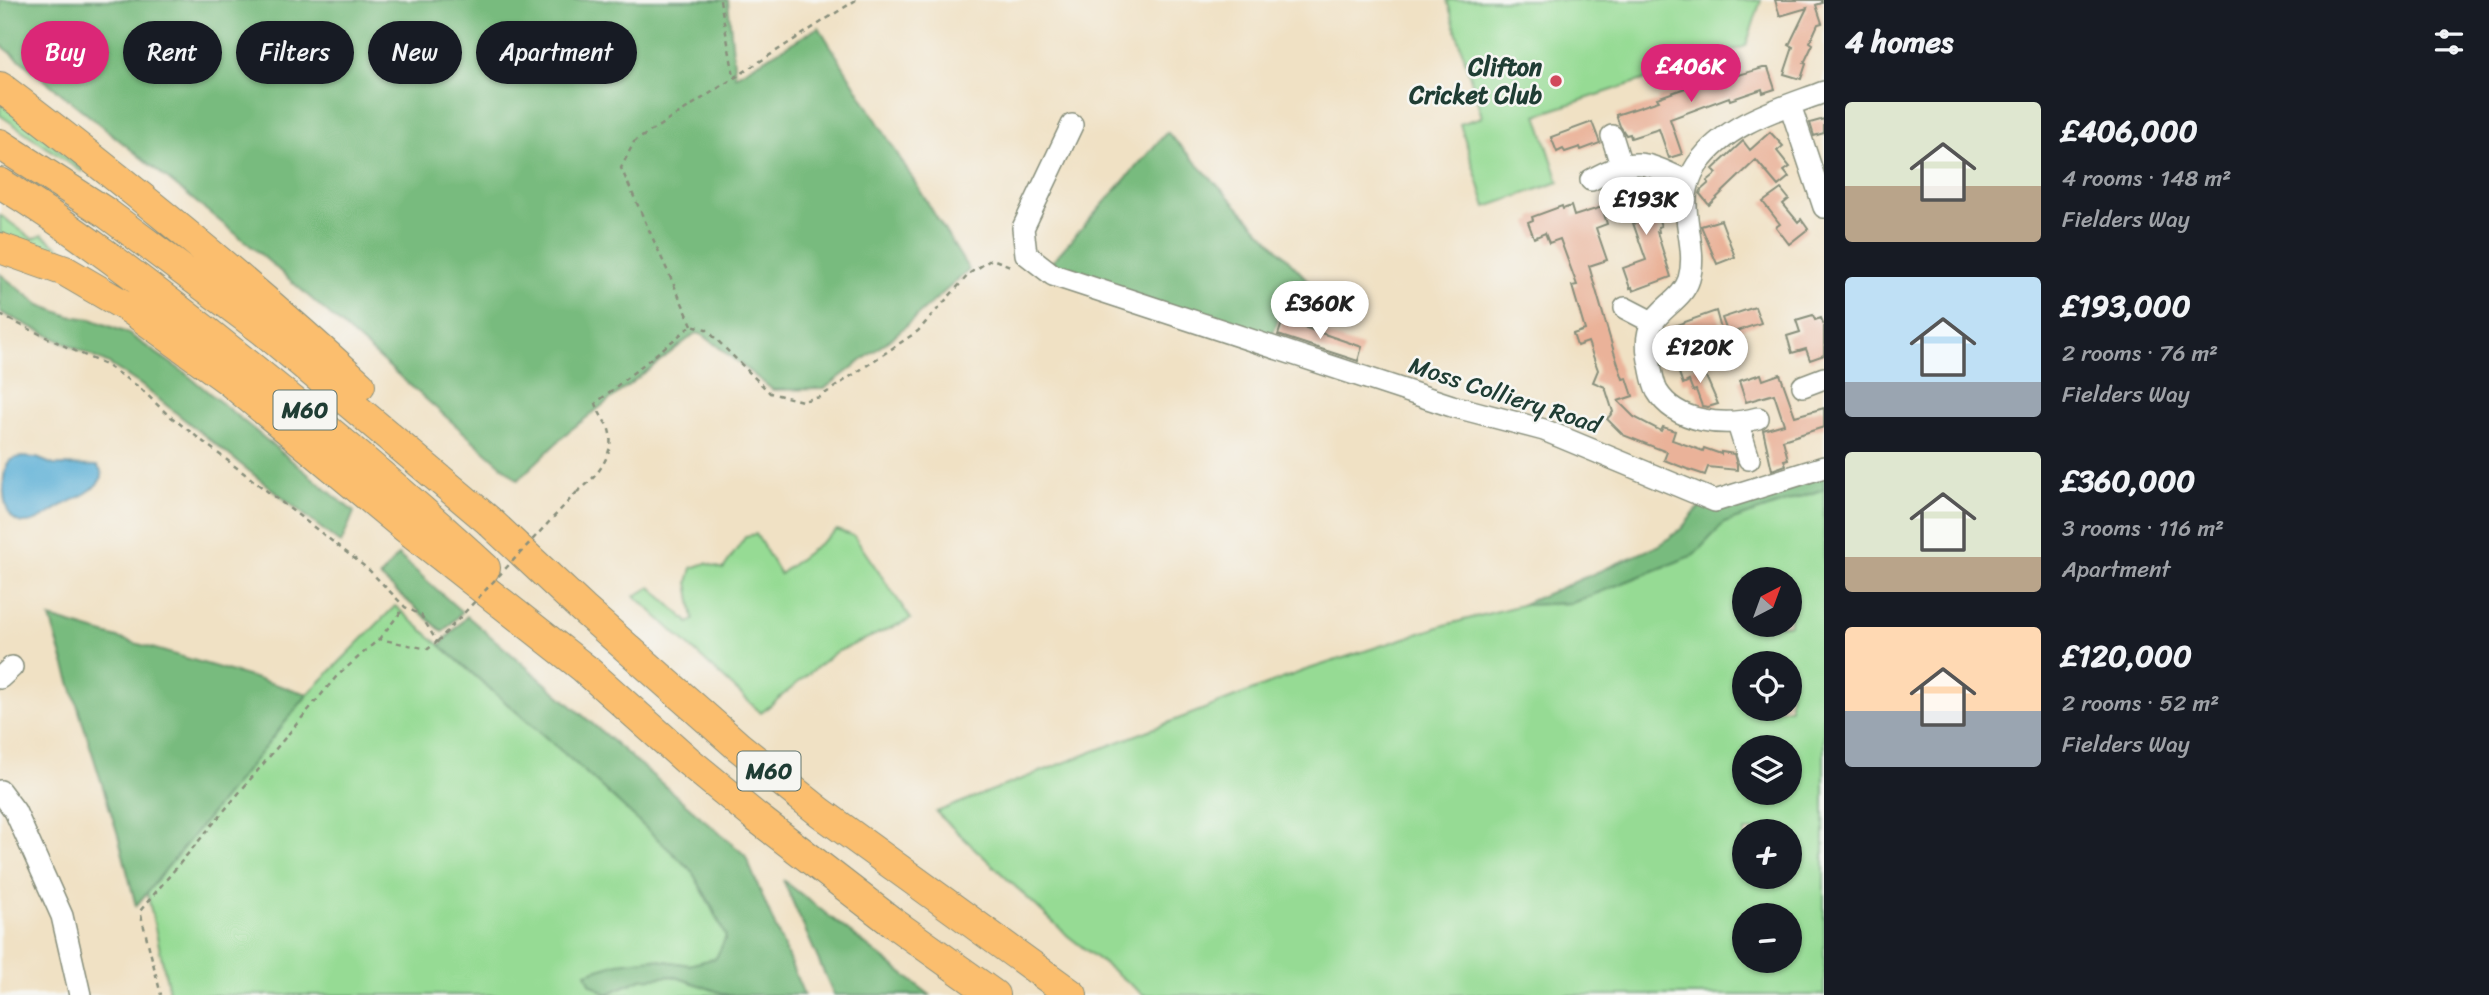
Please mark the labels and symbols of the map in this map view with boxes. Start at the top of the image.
pin: £406K [1642,44,1740,104]
place label: Clifton Cricket Club [1408,46,1542,116]
marker: Clifton Cricket Club [1548,73,1564,89]
pin: £193K [1597,177,1695,237]
pin: £360K [1271,282,1369,341]
pin: £120K [1651,326,1749,385]
street label: Moss Colliery Road [1404,344,1609,447]
road number: M60 [274,390,336,430]
north arrow [1732,567,1802,637]
road number: M60 [738,751,800,790]

